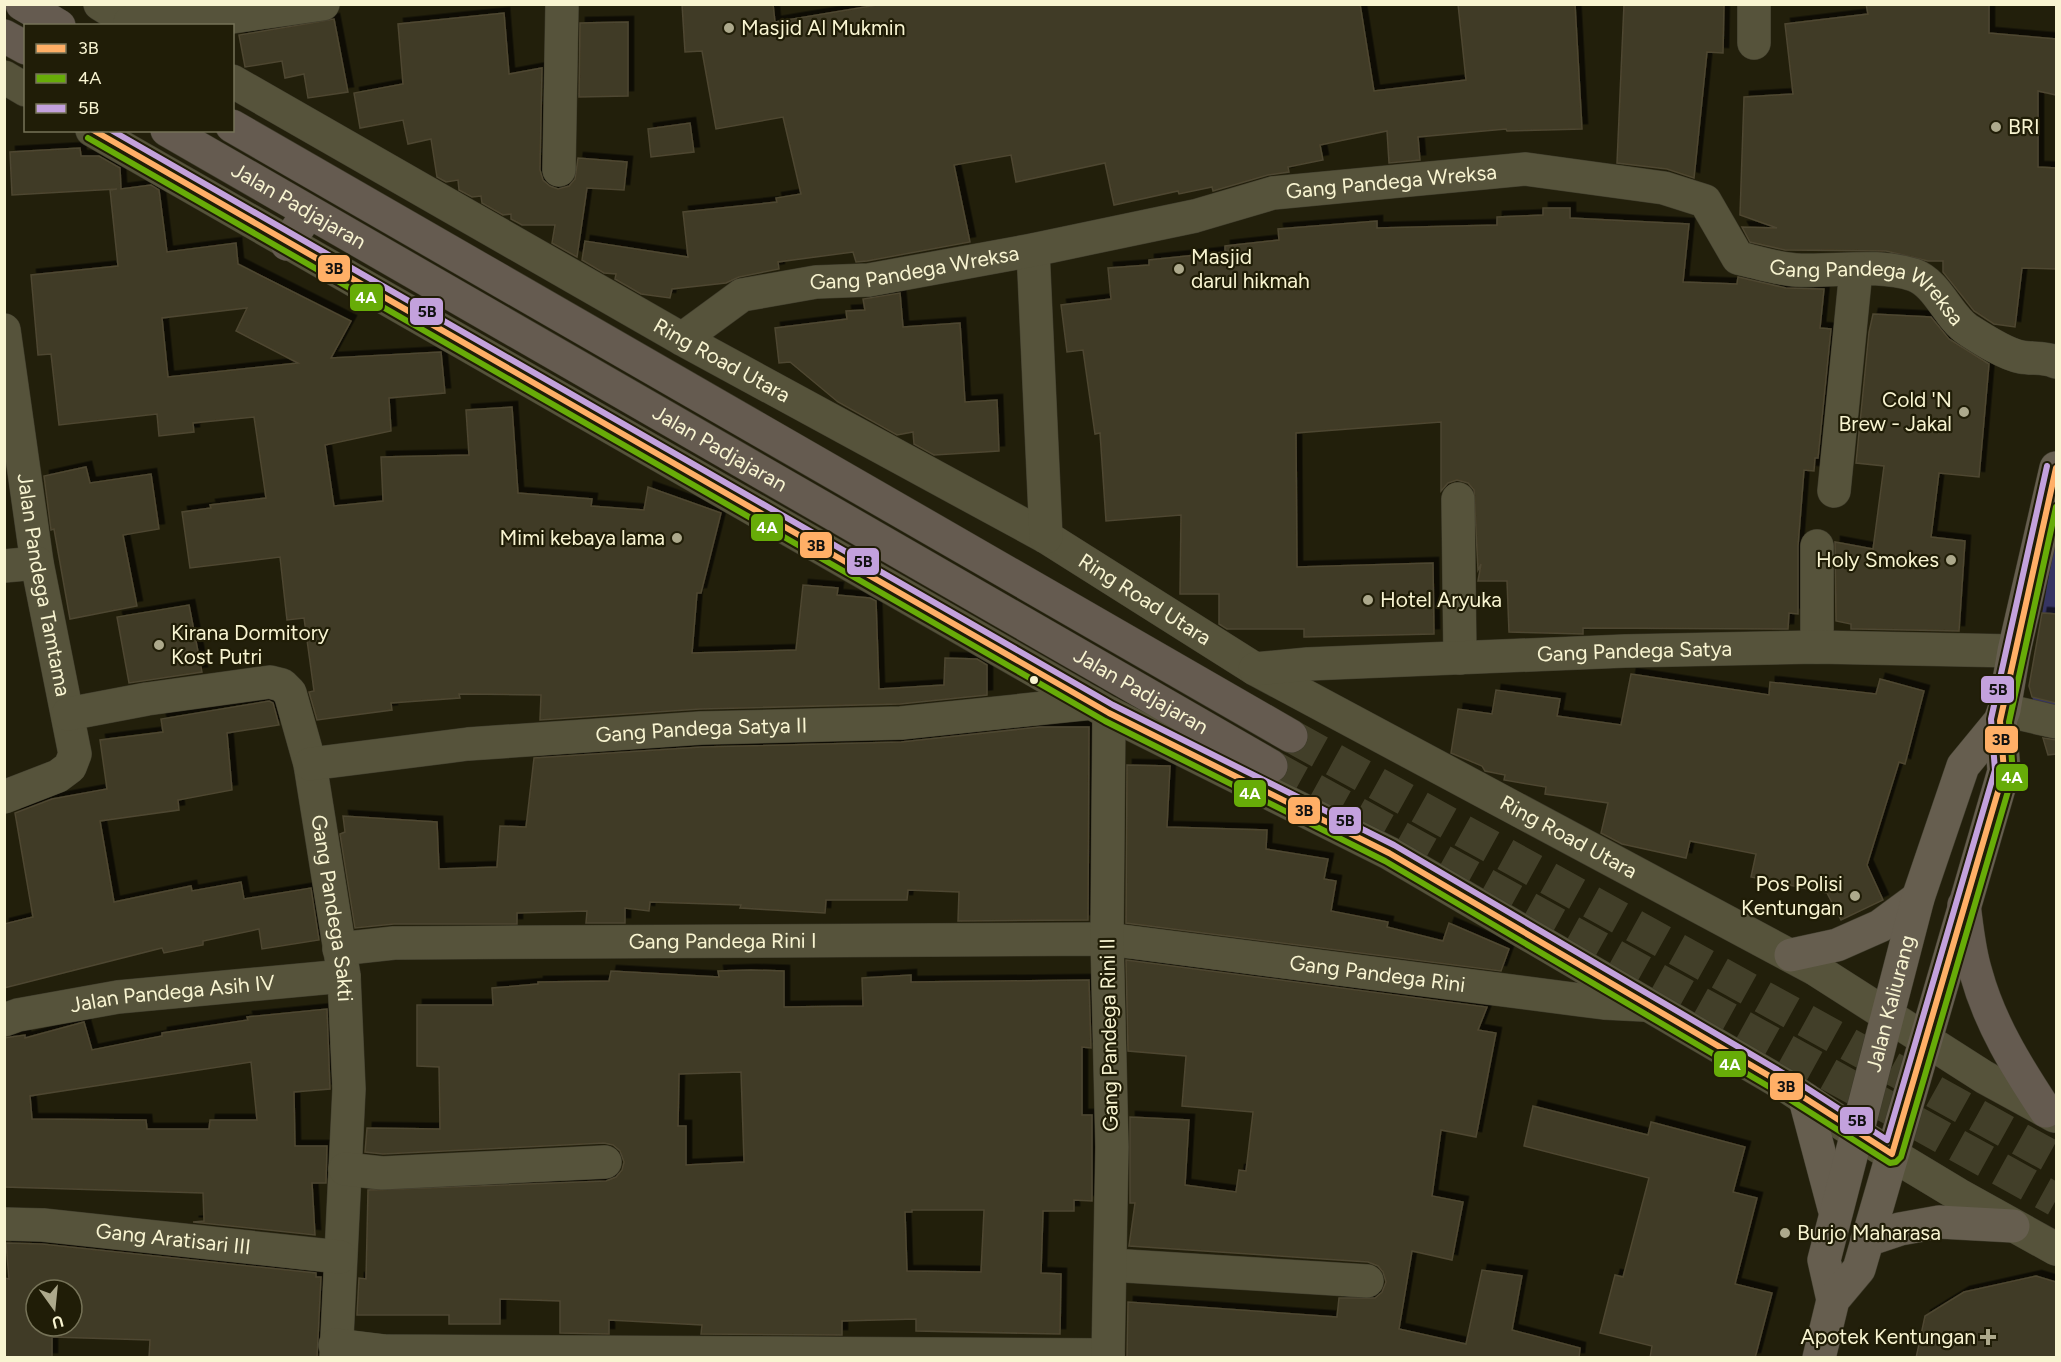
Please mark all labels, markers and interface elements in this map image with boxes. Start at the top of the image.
place label: Masjid Al Mukmin [741,15,905,40]
marker: Masjid Al Mukmin [722,21,736,35]
legend [24,24,234,132]
text: 3B [78,37,99,59]
text: 4A [78,67,101,89]
text: 5B [78,97,99,119]
place label: BRI [2008,114,2040,139]
marker: BRI [1989,120,2003,134]
street label: Jalan Padjajaran [227,157,371,254]
street label: Gang Pandega Wreksa [1285,159,1498,204]
street label: Gang Pandega Wreksa [809,240,1021,294]
place label: Masjid darul hikmah [1191,244,1310,293]
street label: Gang Pandega Wreksa [1767,253,1969,330]
line badge: 3B [317,254,351,283]
text: 3B [325,259,344,278]
marker: Masjid darul hikmah [1172,262,1186,276]
line badge: 4A [349,283,384,312]
text: 4A [355,288,377,307]
line badge: 5B [409,297,444,326]
text: 5B [417,302,437,321]
street label: Ring Road Utara [649,312,795,408]
place label: Cold 'N Brew - Jakal [1838,387,1952,436]
street label: Jalan Padjajaran [648,400,792,497]
marker: Cold 'N Brew - Jakal [1957,405,1971,419]
street label: Jalan Pandega Tamtama [12,472,76,699]
line badge: 4A [750,513,784,542]
text: 4A [756,518,778,537]
place label: Mimi kebaya lama [500,525,665,550]
marker: Mimi kebaya lama [670,531,684,545]
line badge: 3B [799,531,833,559]
text: 3B [807,536,826,555]
line badge: 5B [846,547,880,576]
place label: Holy Smokes [1816,547,1939,572]
street label: Ring Road Utara [1074,548,1216,650]
text: 5B [853,552,873,571]
marker: Holy Smokes [1944,553,1958,567]
place label: Hotel Aryuka [1380,587,1502,612]
marker: Hotel Aryuka [1361,593,1375,607]
place label: Kirana Dormitory Kost Putri [171,620,329,669]
street label: Gang Pandega Satya [1536,636,1732,667]
marker: Kirana Dormitory Kost Putri [152,638,166,652]
street label: Jalan Padjajaran [1070,642,1213,739]
unlabelled marker [1028,674,1040,686]
line badge: 5B [1980,675,2015,704]
text: 5B [1988,680,2008,699]
street label: Gang Pandega Satya II [595,712,807,747]
line badge: 3B [1984,725,2019,754]
text: 3B [1992,730,2011,749]
line badge: 4A [1995,763,2029,792]
text: 4A [2001,768,2023,787]
line badge: 4A [1233,779,1267,808]
text: 4A [1239,784,1261,803]
street label: Ring Road Utara [1496,790,1642,883]
line badge: 3B [1287,796,1321,825]
text: 3B [1295,801,1314,820]
line badge: 5B [1328,806,1362,835]
text: 5B [1335,811,1355,830]
street label: Gang Pandega Sakti [306,813,358,1002]
place label: Pos Polisi Kentungan [1741,871,1843,920]
marker: Pos Polisi Kentungan [1848,889,1862,903]
street label: Gang Pandega Rini I [629,928,817,954]
street label: Jalan Kaliurang [1860,932,1920,1074]
street label: Gang Pandega Rini II [1094,938,1123,1132]
street label: Gang Pandega Rini [1288,950,1467,997]
street label: Jalan Pandega Asih IV [68,969,277,1017]
line badge: 4A [1713,1050,1747,1078]
text: 4A [1719,1055,1741,1074]
line badge: 3B [1769,1072,1804,1101]
text: 3B [1777,1077,1796,1096]
line badge: 5B [1839,1106,1874,1135]
text: 5B [1847,1111,1867,1130]
street label: Gang Aratisari III [95,1218,252,1259]
place label: Burjo Maharasa [1797,1220,1941,1245]
marker: Burjo Maharasa [1778,1226,1792,1240]
north arrow [24,1278,84,1338]
text: U [50,1311,66,1333]
place label: Apotek Kentungan [1801,1324,1976,1349]
marker: Apotek Kentungan [1981,1330,1995,1344]

